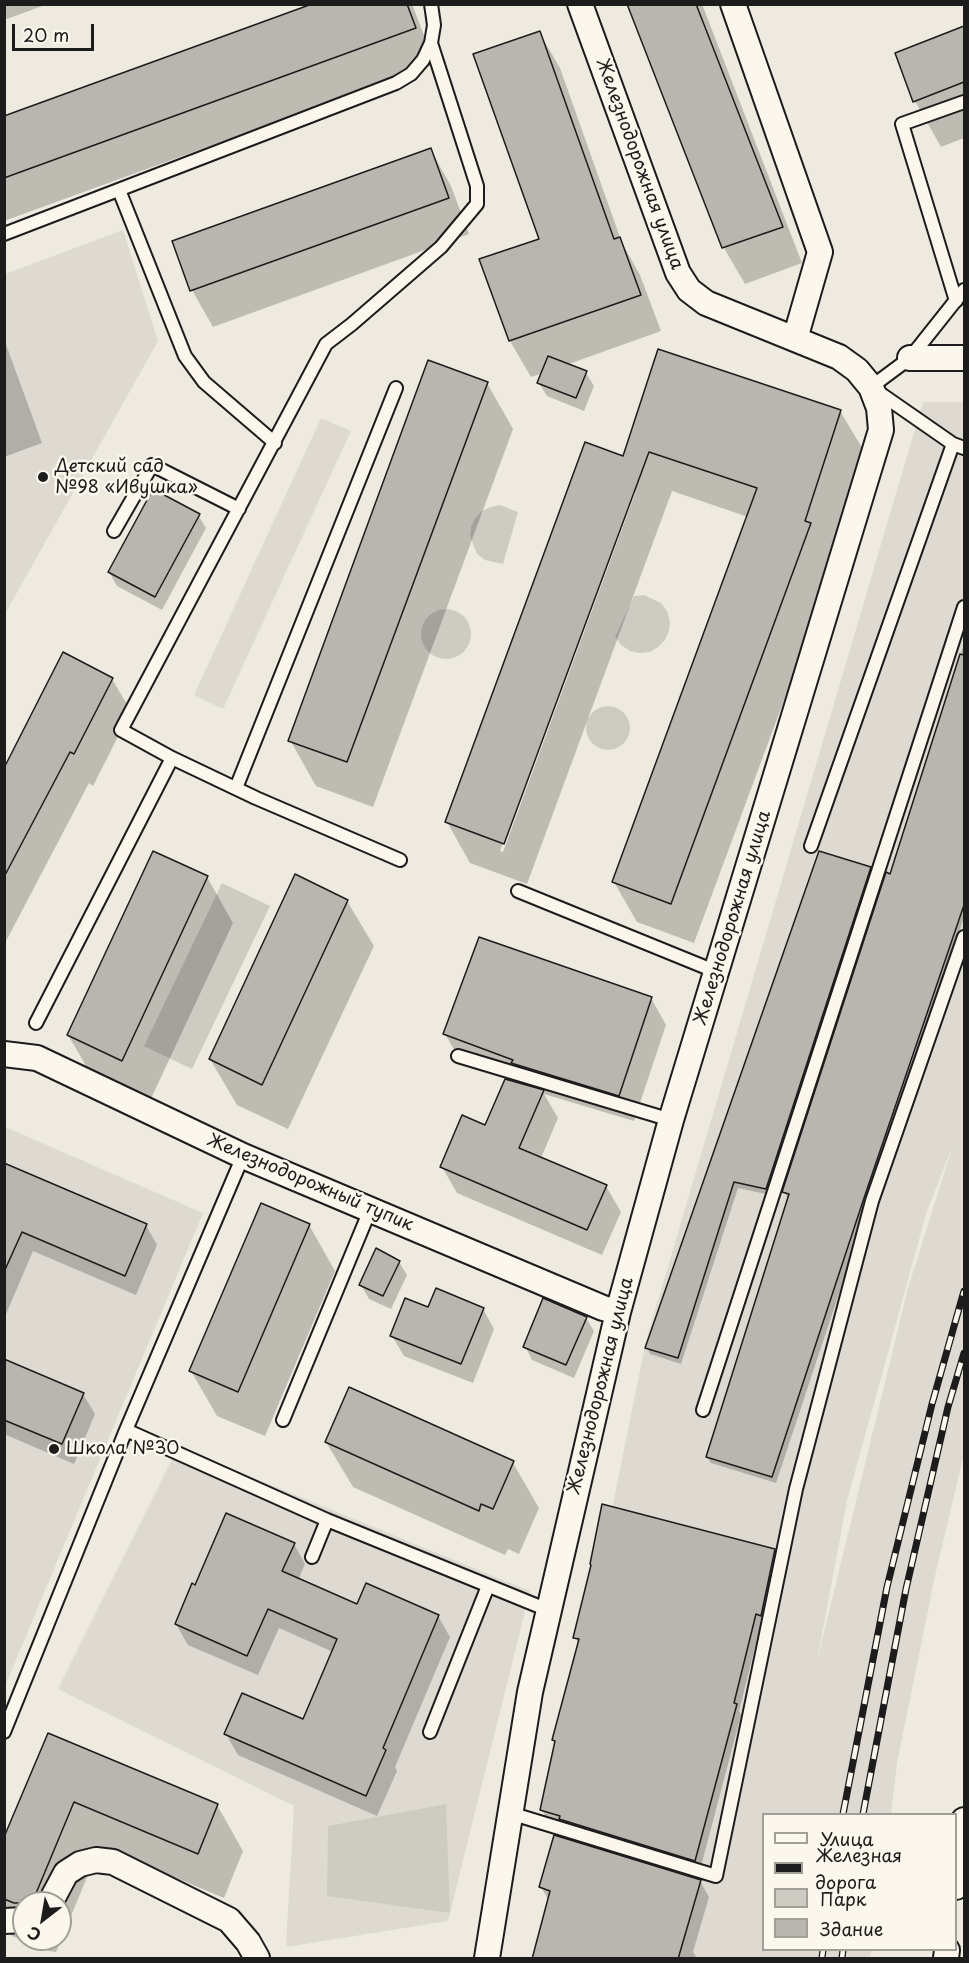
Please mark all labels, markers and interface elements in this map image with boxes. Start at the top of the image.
scale bar [15,12,98,50]
text: 20 m [23,21,69,48]
street label: Железнодорожная улица [591,55,687,273]
place label: Детский сад №98 «Ивушка» [55,456,198,498]
marker: Детский сад №98 «Ивушка» [36,470,50,484]
street label: Железнодорожная улица [690,808,776,1028]
street label: Железнодорожный тупик [203,1130,417,1236]
street label: Железнодорожная улица [564,1275,638,1497]
place label: Школа №30 [66,1438,180,1460]
marker: Школа №30 [47,1442,61,1456]
legend [762,1813,957,1951]
text: Улица [820,1825,874,1852]
text: Железная дорога [815,1841,902,1895]
text: Парк [820,1885,866,1912]
north arrow [12,1891,72,1951]
text: Здание [820,1915,883,1942]
text: С [22,1921,45,1948]

